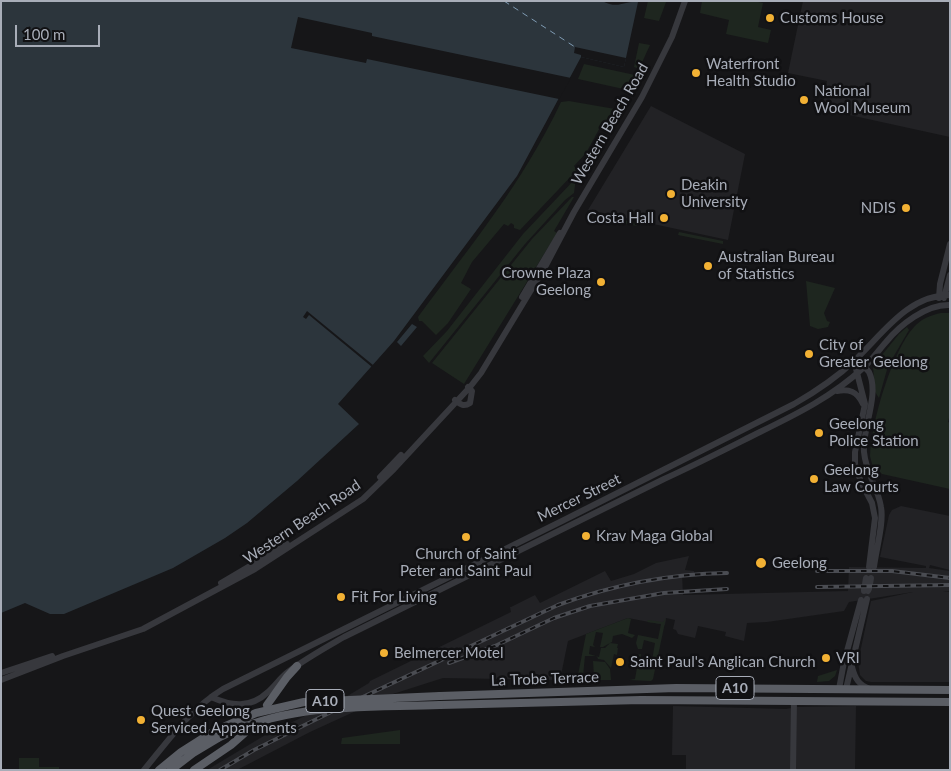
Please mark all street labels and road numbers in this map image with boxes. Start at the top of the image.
street label: Western Beach Road [568,60,652,188]
street label: Mercer Street [534,470,624,526]
street label: Western Beach Road [240,476,364,568]
street label: La Trobe Terrace [491,668,599,690]
road number: A10 [716,676,754,700]
road number: A10 [306,689,344,712]

